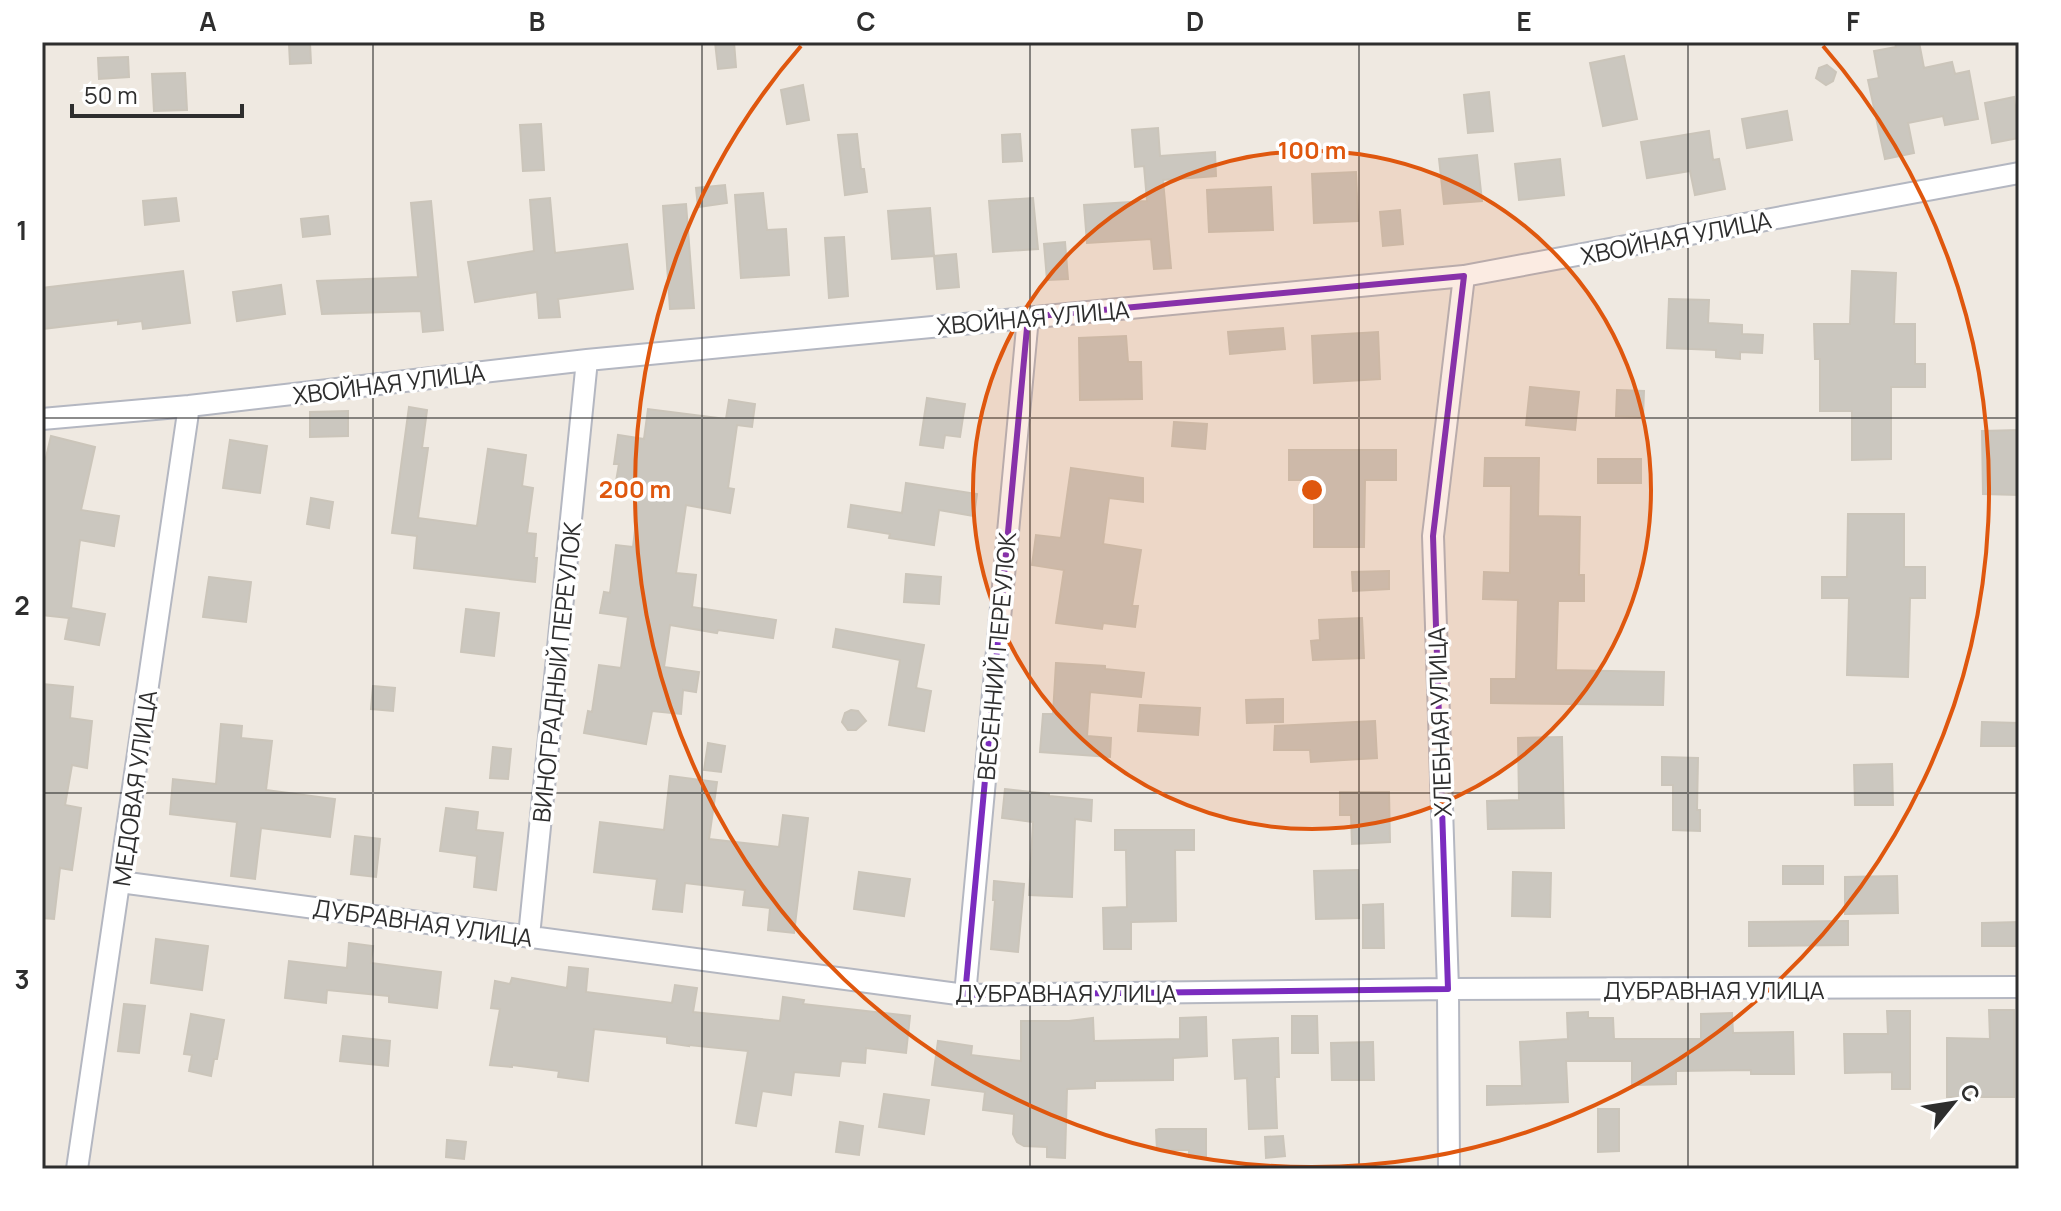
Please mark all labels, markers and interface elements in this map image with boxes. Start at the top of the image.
text: A [199,3,217,39]
text: B [529,3,545,39]
text: C [856,3,876,39]
text: D [1186,3,1204,39]
text: E [1516,3,1532,39]
text: F [1846,3,1860,39]
scale bar [72,68,242,118]
text: 50 m [84,78,138,111]
text: 100 m [1278,133,1346,166]
street label: ХВОЙНАЯ УЛИЦА [1578,202,1774,272]
text: 1 [16,212,28,248]
street label: ХВОЙНАЯ УЛИЦА [935,292,1131,342]
street label: ХВОЙНАЯ УЛИЦА [291,355,487,411]
text: 200 m [599,472,671,505]
centre of rings [1298,476,1326,504]
street label: ВИНОГРАДНЫЙ ПЕРЕУЛОК [524,519,588,824]
street label: ВЕСЕННИЙ ПЕРЕУЛОК [969,530,1023,782]
text: 2 [14,587,30,623]
street label: ХЛЕБНАЯ УЛИЦА [1419,626,1459,818]
street label: МЕДОВАЯ УЛИЦА [104,688,164,888]
street label: ДУБРАВНАЯ УЛИЦА [311,890,535,954]
text: 3 [14,961,30,997]
street label: ДУБРАВНАЯ УЛИЦА [1603,973,1825,1006]
street label: ДУБРАВНАЯ УЛИЦА [955,976,1177,1009]
north arrow [1913,1063,1993,1143]
text: С [1953,1078,1987,1108]

